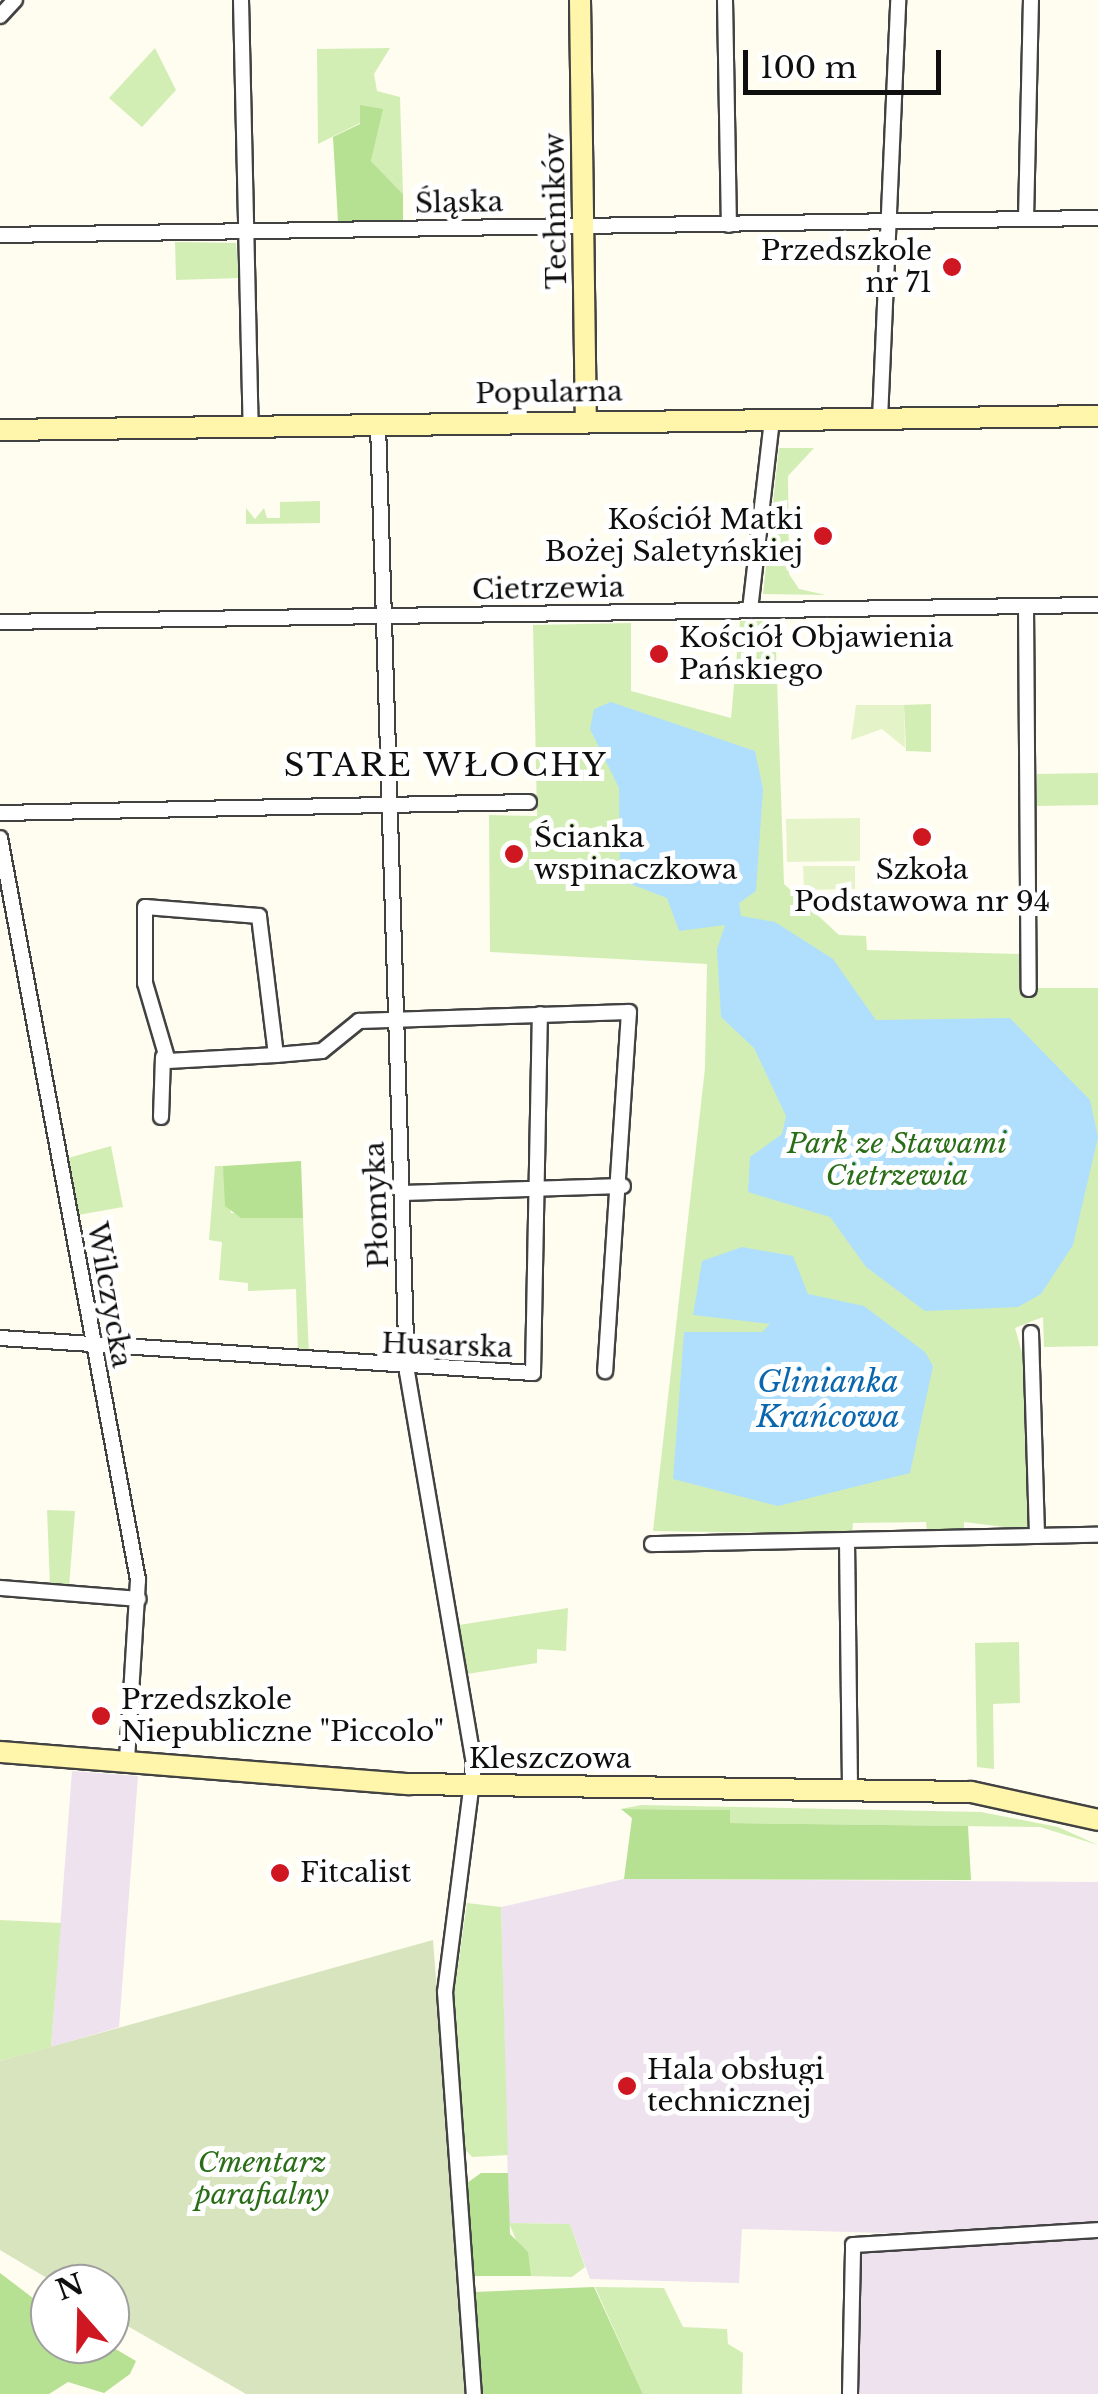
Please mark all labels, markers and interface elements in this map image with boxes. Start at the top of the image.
scale bar [748,30,946,92]
text: 100 m [760,49,857,86]
street label: Techników [538,132,574,290]
street label: Śląska [415,185,503,221]
place label: Przedszkole nr 71 [761,234,932,300]
marker: Przedszkole nr 71 [941,256,963,278]
street label: Popularna [475,375,623,411]
place label: Kościół Matki Bożej Saletyńskiej [545,503,803,569]
marker: Kościół Matki Bożej Saletyńskiej [812,525,834,547]
street label: Cietrzewia [472,571,624,607]
place label: Kościół Objawienia Pańskiego [679,621,953,687]
marker: Kościół Objawienia Pańskiego [648,643,670,665]
district label: STARE WŁOCHY [283,746,609,784]
place label: Ścianka wspinaczkowa [534,821,737,887]
marker: Szkoła Podstawowa nr 94 [911,826,933,848]
marker: Ścianka wspinaczkowa [503,843,525,865]
place label: Szkoła Podstawowa nr 94 [793,853,1051,919]
park label: Park ze Stawami Cietrzewia [787,1127,1007,1193]
street label: Płomyka [358,1141,396,1269]
street label: Wilczycka [80,1220,138,1370]
street label: Husarska [381,1327,513,1365]
water label: Glinianka Krańcowa [756,1364,900,1434]
place label: Przedszkole Niepubliczne "Piccolo" [121,1683,445,1749]
marker: Przedszkole Niepubliczne "Piccolo" [90,1705,112,1727]
street label: Kleszczowa [469,1742,631,1776]
place label: Fitcalist [300,1856,411,1890]
marker: Fitcalist [269,1862,291,1884]
place label: Hala obsługi technicznej [647,2053,825,2119]
marker: Hala obsługi technicznej [616,2075,638,2097]
park label: Cmentarz parafialny [195,2146,329,2212]
north arrow [30,2264,130,2364]
text: N [52,2266,89,2308]

